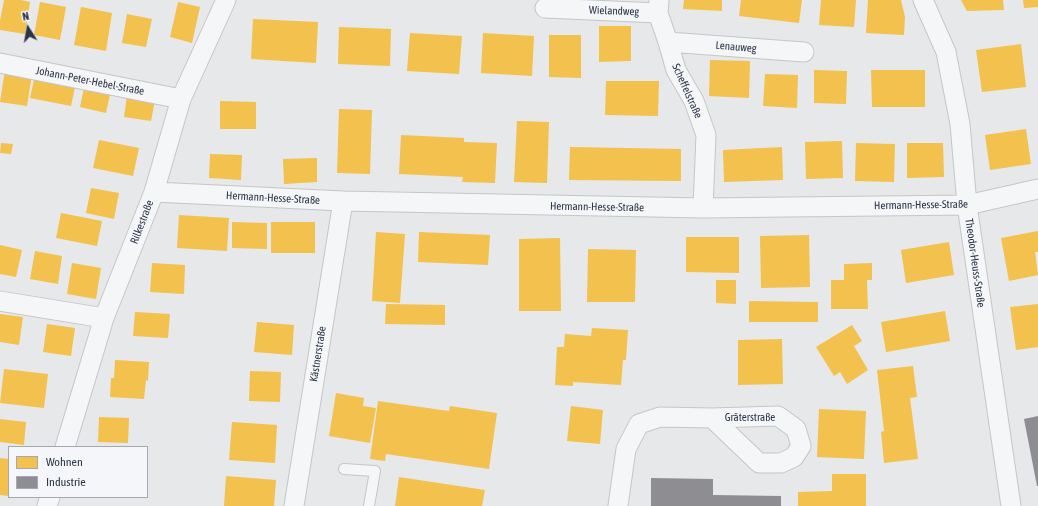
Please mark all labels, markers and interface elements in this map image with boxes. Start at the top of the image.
street label: Wielandweg [589,4,639,18]
north arrow [8,8,48,48]
text: N [21,10,30,23]
street label: Lenauweg [715,39,757,55]
street label: Scheffelstraße [669,62,705,120]
street label: Johann-Peter-Hebel-Straße [35,64,145,98]
street label: Hermann-Hesse-Straße [226,189,320,207]
street label: Rilkestraße [128,198,156,246]
street label: Hermann-Hesse-Straße [874,198,968,212]
street label: Hermann-Hesse-Straße [550,200,644,214]
street label: Theodor-Heuss-Straße [962,218,988,308]
street label: Kästnerstraße [307,325,329,383]
street label: Gräterstraße [725,411,775,425]
legend [8,446,148,498]
text: Wohnen [46,455,83,469]
text: Industrie [46,475,86,489]

